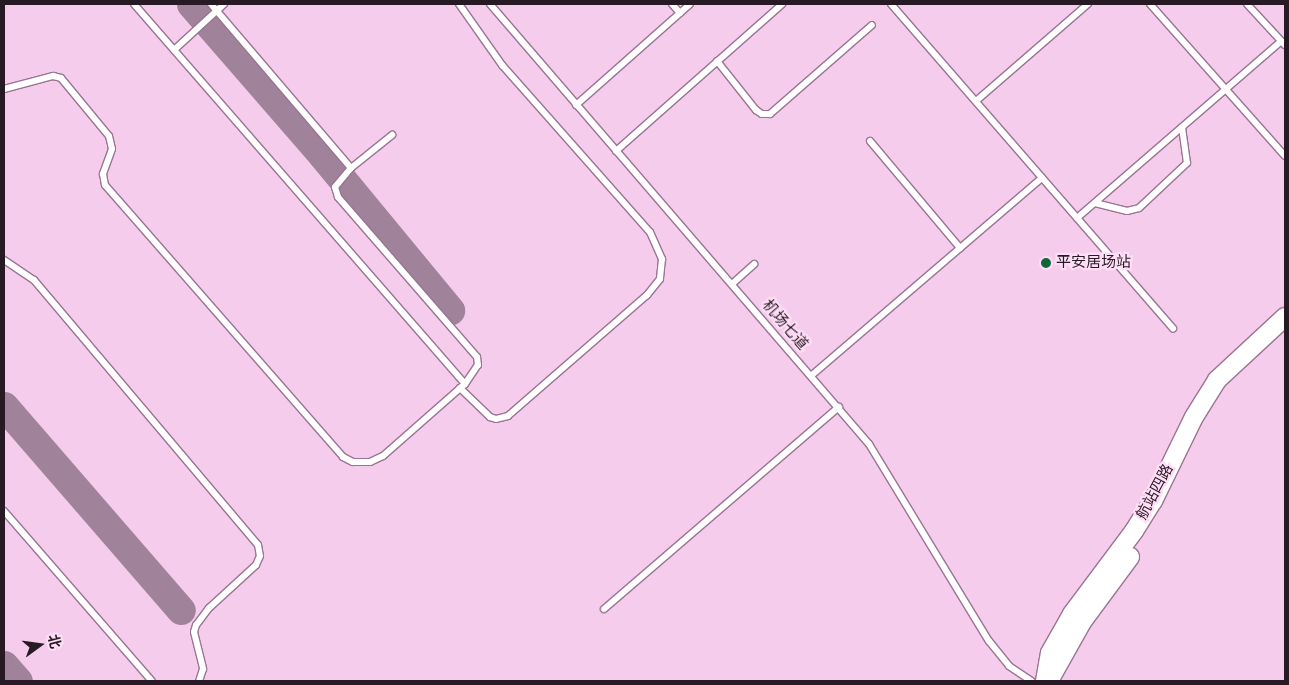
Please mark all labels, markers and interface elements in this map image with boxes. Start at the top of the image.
place label: 平安居场站 [1056,254,1131,272]
marker: 平安居场站 [1040,257,1052,269]
street label: 机场七道 [759,296,811,354]
street label: 航站四路 [1133,461,1177,523]
north arrow [15,620,65,670]
text: 北 [45,633,64,650]

